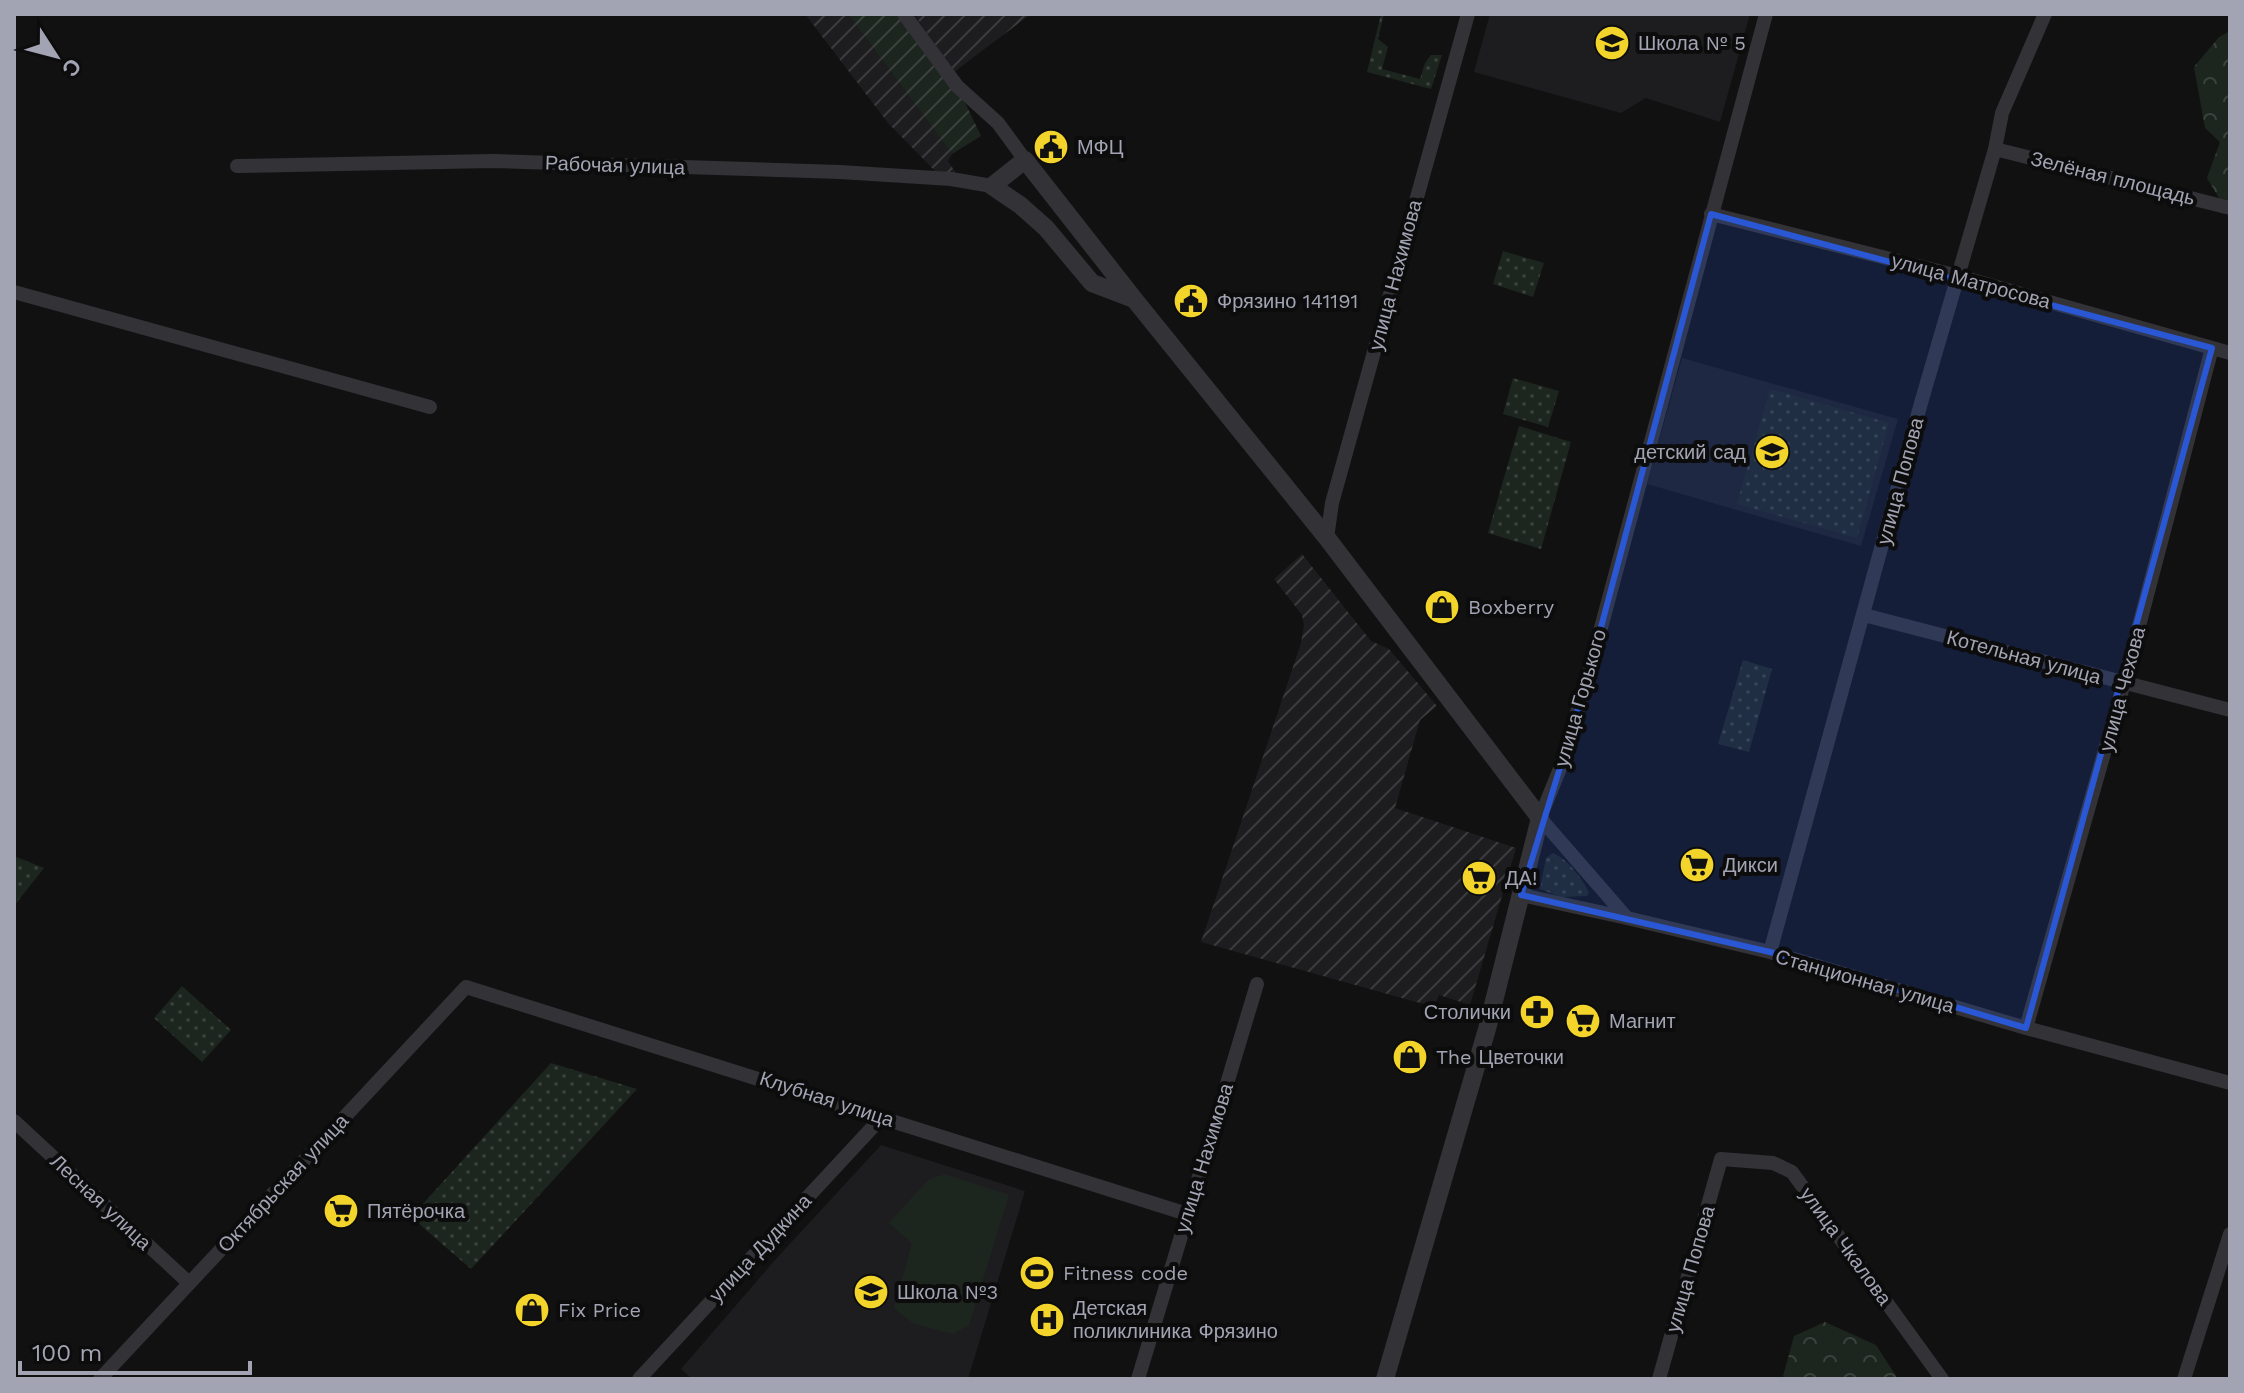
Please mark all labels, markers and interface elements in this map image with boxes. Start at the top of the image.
north arrow [16,16,96,96]
school or university icon: Школа № 5 [1593,24,1631,62]
place label: Школа № 5 [1638,31,1746,55]
text: С [57,54,87,81]
public building icon: МФЦ [1032,128,1070,166]
place label: МФЦ [1077,135,1124,159]
street label: Зелёная площадь [2028,146,2198,210]
street label: Рабочая улица [545,151,686,179]
street label: улица Нахимова [1363,196,1427,353]
street label: улица Матросова [1889,248,2054,314]
public building icon: Фрязино 141191 [1172,282,1210,320]
place label: Фрязино 141191 [1217,289,1358,313]
street label: улица Попова [1871,414,1929,547]
school or university icon: детский сад [1753,433,1791,471]
place label: детский сад [1634,440,1746,464]
shop icon: Boxberry [1423,588,1461,626]
place label: Boxberry [1468,595,1555,619]
street label: улица Чехова [2094,623,2150,754]
street label: Котельная улица [1944,625,2105,689]
street label: улица Горького [1549,626,1611,770]
supermarket icon: Дикси [1678,846,1716,884]
place label: Дикси [1723,853,1778,877]
supermarket icon: ДА! [1460,859,1498,897]
place label: ДА! [1505,866,1537,890]
street label: Станционная улица [1773,944,1958,1018]
pharmacy icon: Столички [1518,993,1556,1031]
place label: Столички [1424,1000,1511,1024]
supermarket icon: Магнит [1564,1002,1602,1040]
place label: Магнит [1609,1009,1676,1033]
shop icon: The Цветочки [1391,1038,1429,1076]
place label: The Цветочки [1436,1045,1564,1069]
street label: Клубная улица [757,1066,898,1132]
street label: улица Нахимова [1170,1080,1238,1236]
street label: Октябрьская улица [213,1108,354,1257]
street label: Лесная улица [46,1149,157,1255]
street label: улица Чкалова [1795,1182,1897,1310]
street label: улица Дудкина [704,1188,817,1307]
supermarket icon: Пятёрочка [322,1192,360,1230]
place label: Пятёрочка [367,1199,466,1223]
street label: улица Попова [1660,1202,1720,1335]
sports icon: Fitness code [1018,1254,1056,1292]
place label: Fitness code [1063,1261,1188,1285]
school or university icon: Школа №3 [852,1273,890,1311]
place label: Школа №3 [897,1280,998,1304]
shop icon: Fix Price [513,1291,551,1329]
place label: Детская поликлиника Фрязино [1073,1296,1278,1343]
place label: Fix Price [558,1298,641,1322]
hospital icon: Детская поликлиника Фрязино [1028,1301,1066,1339]
scale bar [20,1325,250,1375]
text: 100 m [32,1339,102,1367]

